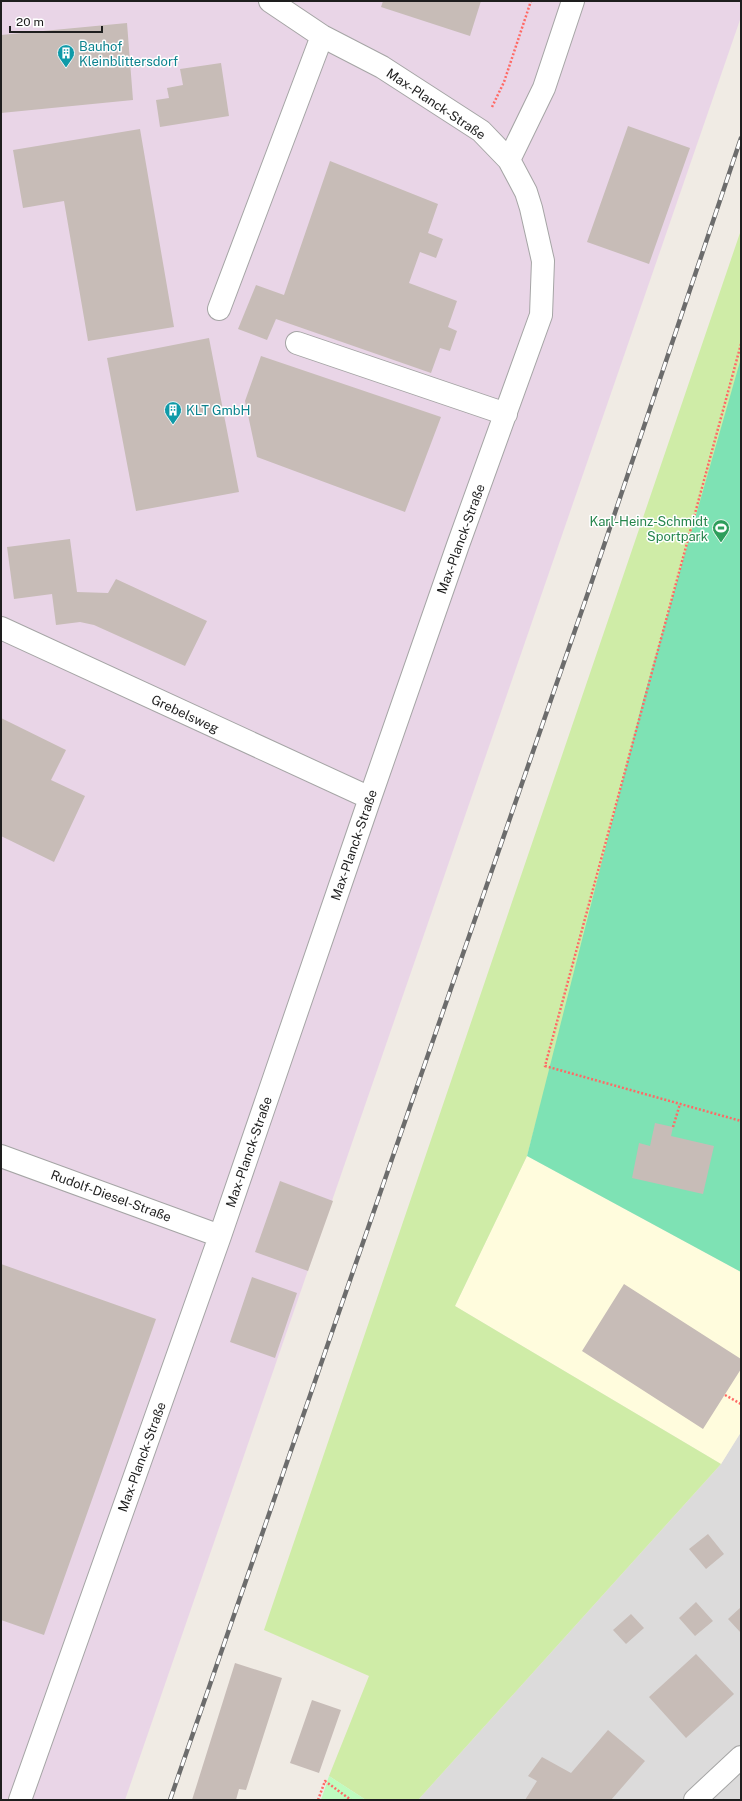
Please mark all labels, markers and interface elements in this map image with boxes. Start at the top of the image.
scale bar [10,8,102,34]
text: 20 m [16,15,44,29]
place label: Bauhof Kleinblittersdorf [79,39,178,69]
building icon: Bauhof Kleinblittersdorf [56,43,76,68]
street label: Max-Planck-Straße [384,65,488,143]
building icon: KLT GmbH [163,400,183,425]
place label: KLT GmbH [186,403,250,418]
street label: Max-Planck-Straße [434,482,488,596]
place label: Karl-Heinz-Schmidt Sportpark [589,514,708,544]
sports icon: Karl-Heinz-Schmidt Sportpark [711,518,731,543]
street label: Grebelsweg [149,692,221,736]
street label: Max-Planck-Straße [328,788,380,902]
street label: Max-Planck-Straße [223,1095,275,1209]
street label: Rudolf-Diesel-Straße [49,1167,173,1225]
street label: Max-Planck-Straße [115,1400,169,1514]

